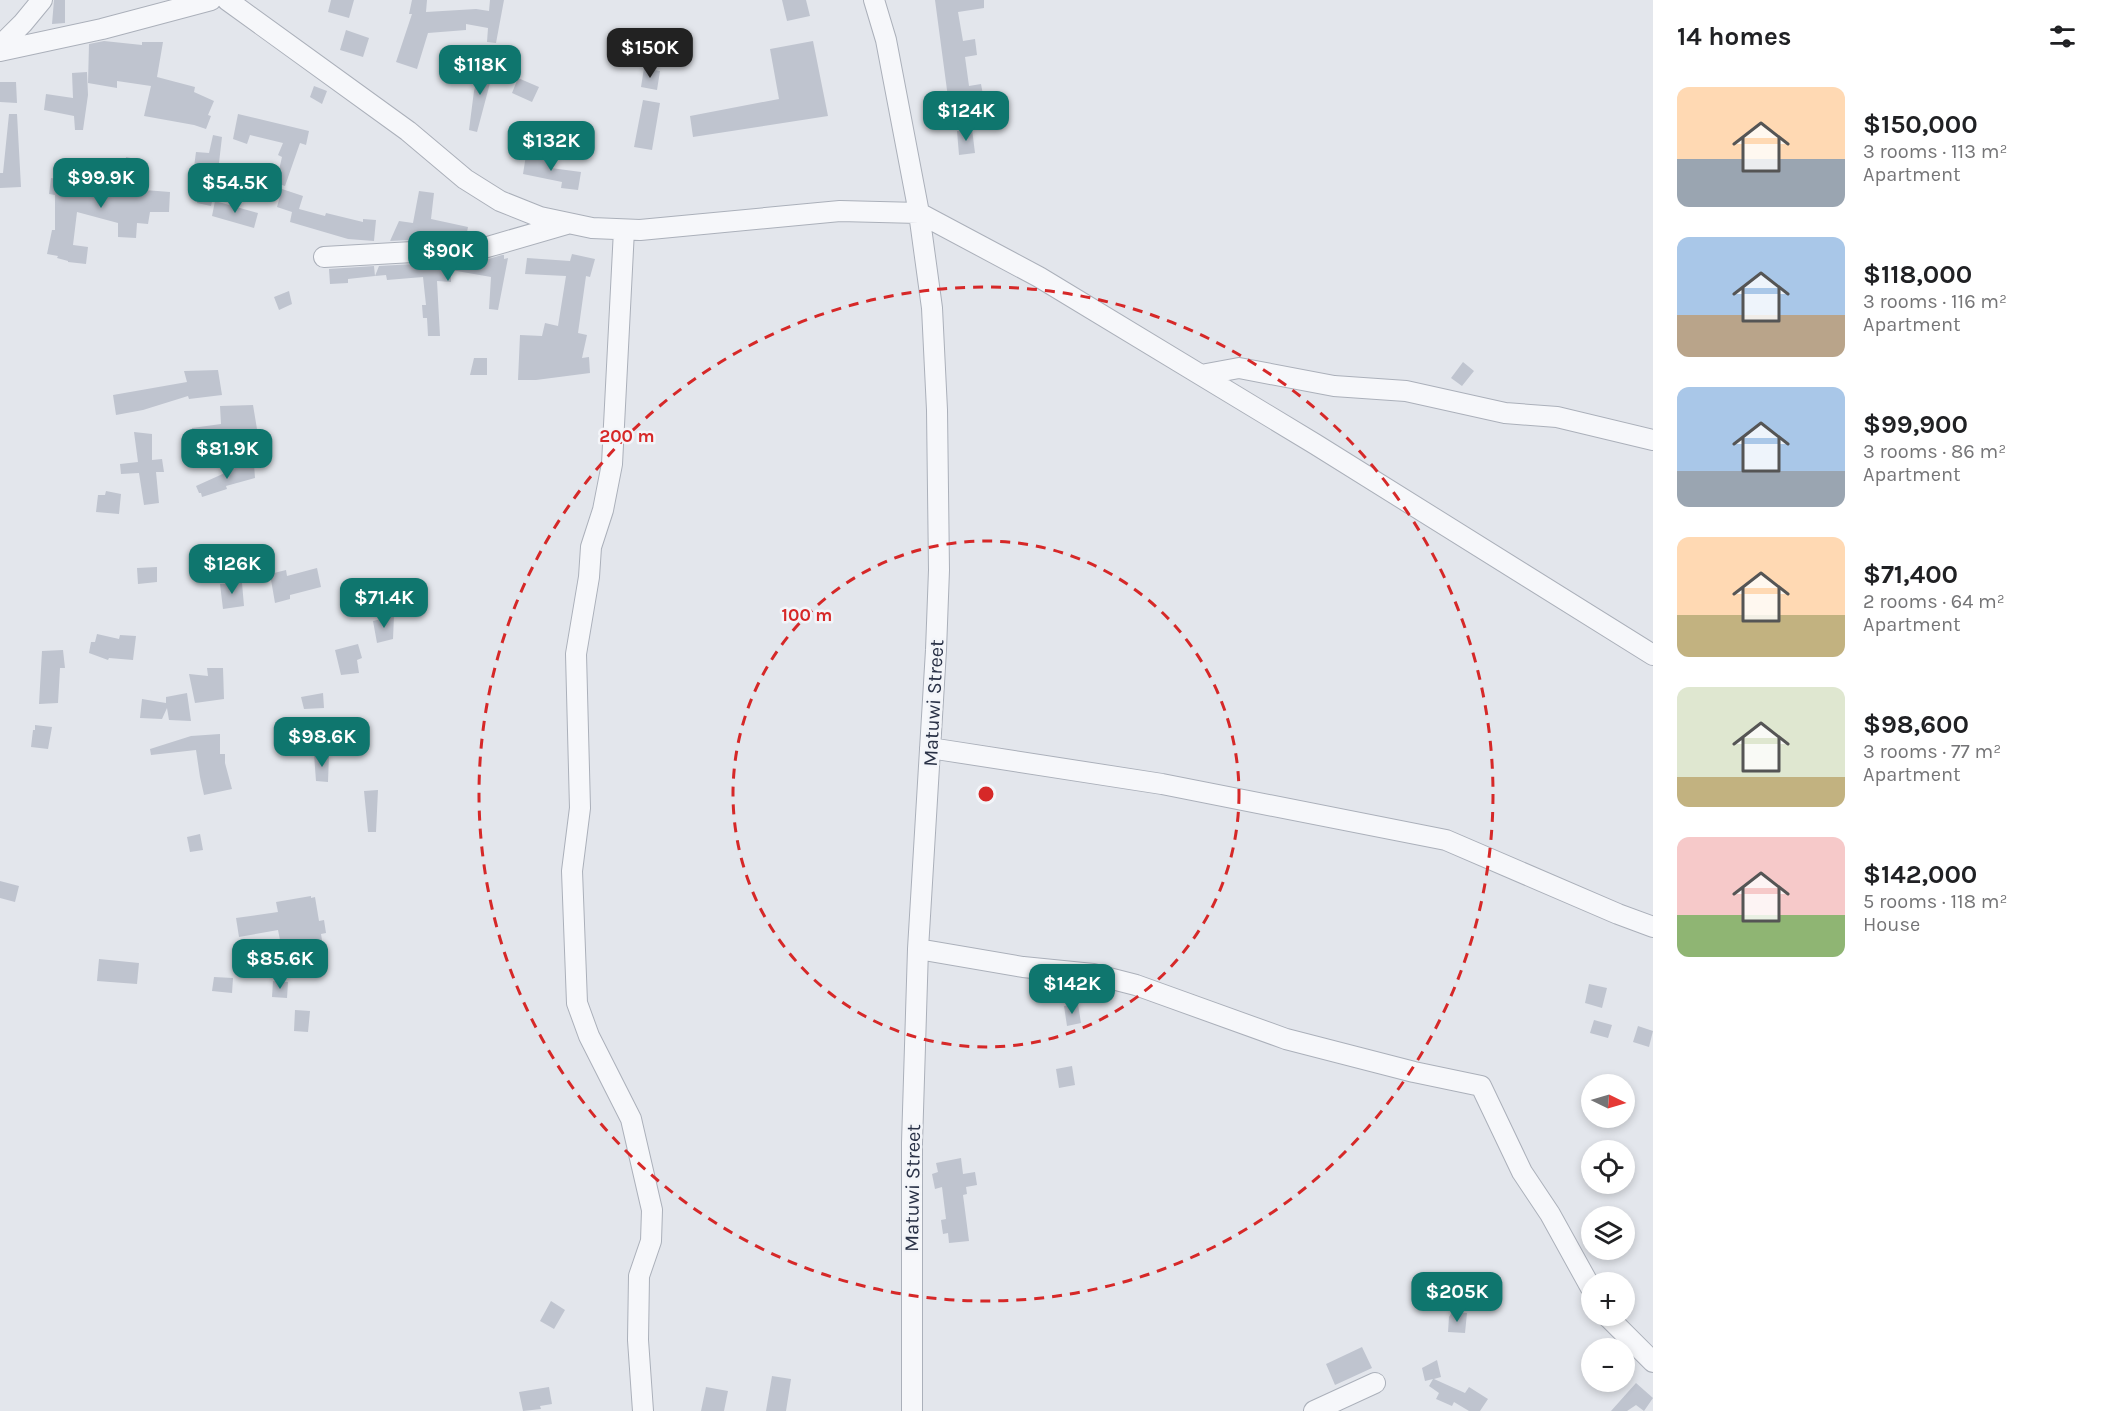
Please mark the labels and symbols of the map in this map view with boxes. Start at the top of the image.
pin: $150K [608,28,692,79]
pin: $118K [438,45,522,96]
pin: $124K [924,91,1008,142]
pin: $132K [509,121,593,172]
pin: $99.9K [52,158,150,209]
pin: $54.5K [186,163,284,214]
pin: $90K [412,231,484,282]
text: 200 m [599,425,655,447]
pin: $81.9K [178,429,276,480]
pin: $126K [190,544,274,595]
pin: $71.4K [335,578,433,629]
text: 100 m [782,604,832,626]
street label: Matuwi Street [919,638,948,767]
pin: $98.6K [273,717,371,768]
centre of rings [976,784,996,804]
pin: $85.6K [231,939,329,990]
pin: $142K [1030,964,1114,1015]
north arrow [1581,1074,1635,1128]
street label: Matuwi Street [900,1124,925,1252]
pin: $205K [1415,1272,1499,1323]

